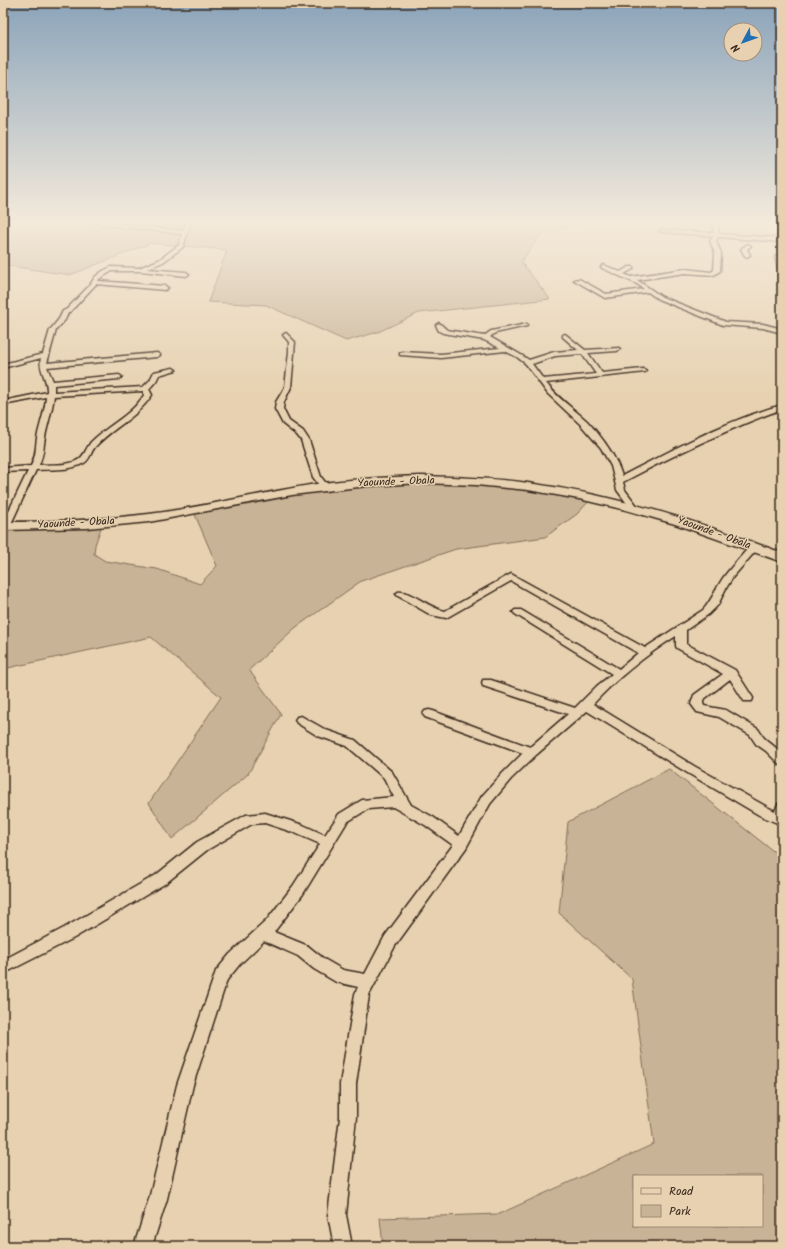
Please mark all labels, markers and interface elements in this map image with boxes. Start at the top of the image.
north arrow [723,22,763,62]
text: N [727,39,745,56]
street label: Yaounde - Obala [357,472,435,492]
street label: Yaounde - Obala [675,511,753,555]
street label: Yaounde - Obala [37,512,115,534]
legend [633,1175,763,1227]
text: Road [669,1182,694,1201]
text: Park [669,1202,691,1221]

